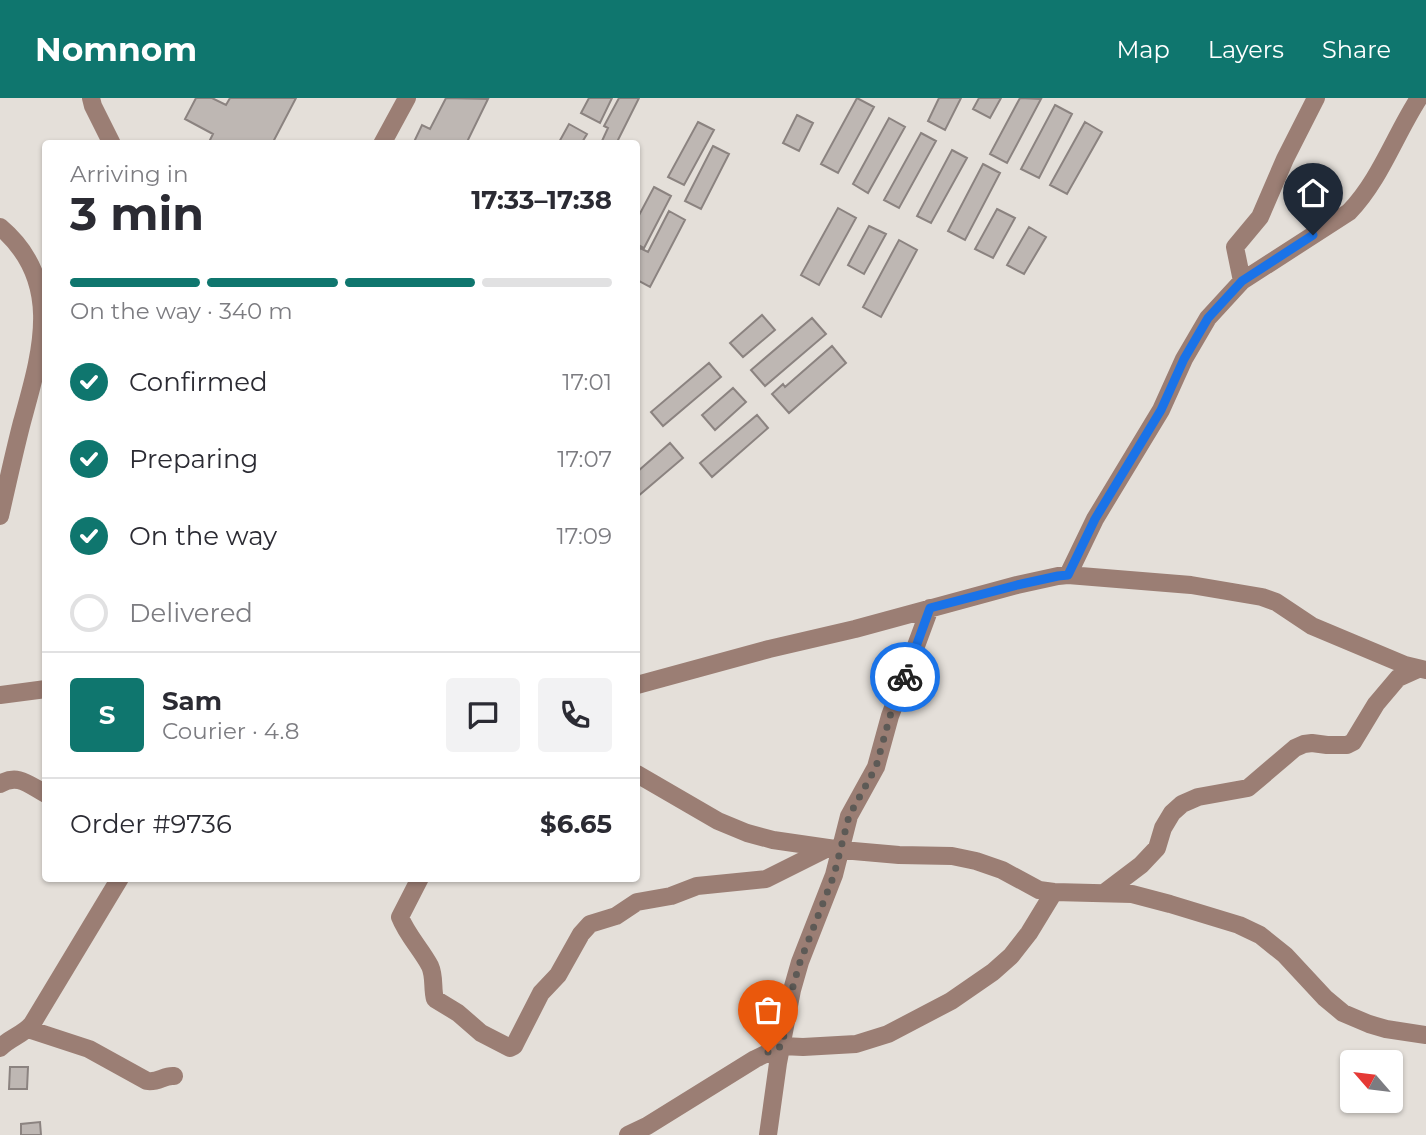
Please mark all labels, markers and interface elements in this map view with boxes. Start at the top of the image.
text: Nomnom [35,29,197,69]
text: Map [1116,35,1170,64]
text: Layers [1208,35,1284,64]
text: Share [1322,35,1391,64]
text: Arriving in [70,160,189,188]
pin [1283,163,1343,235]
icon: home [1294,174,1332,212]
text: 17:33–17:38 [471,184,612,216]
text: 3 min [70,185,204,242]
text: On the way · 340 m [70,297,293,325]
icon: check [70,363,108,401]
text: Confirmed [129,366,268,398]
text: 17:01 [562,368,612,396]
icon: check [70,440,108,478]
text: Preparing [129,443,258,475]
text: 17:07 [557,445,612,473]
icon: check [70,517,108,555]
text: On the way [129,520,277,552]
text: 17:09 [557,522,612,550]
text: Delivered [129,597,253,629]
courier [870,642,940,712]
icon: bike [886,658,924,696]
button: chat [446,678,520,752]
button: phone [538,678,612,752]
text: Sam [162,685,222,717]
text: S [99,699,115,731]
text: Courier · 4.8 [162,717,299,745]
text: Order #9736 [70,808,232,840]
text: $6.65 [540,808,612,840]
pin [738,980,798,1052]
icon: bag [749,991,787,1029]
north arrow [1340,1050,1404,1113]
map controls [1340,1050,1403,1113]

